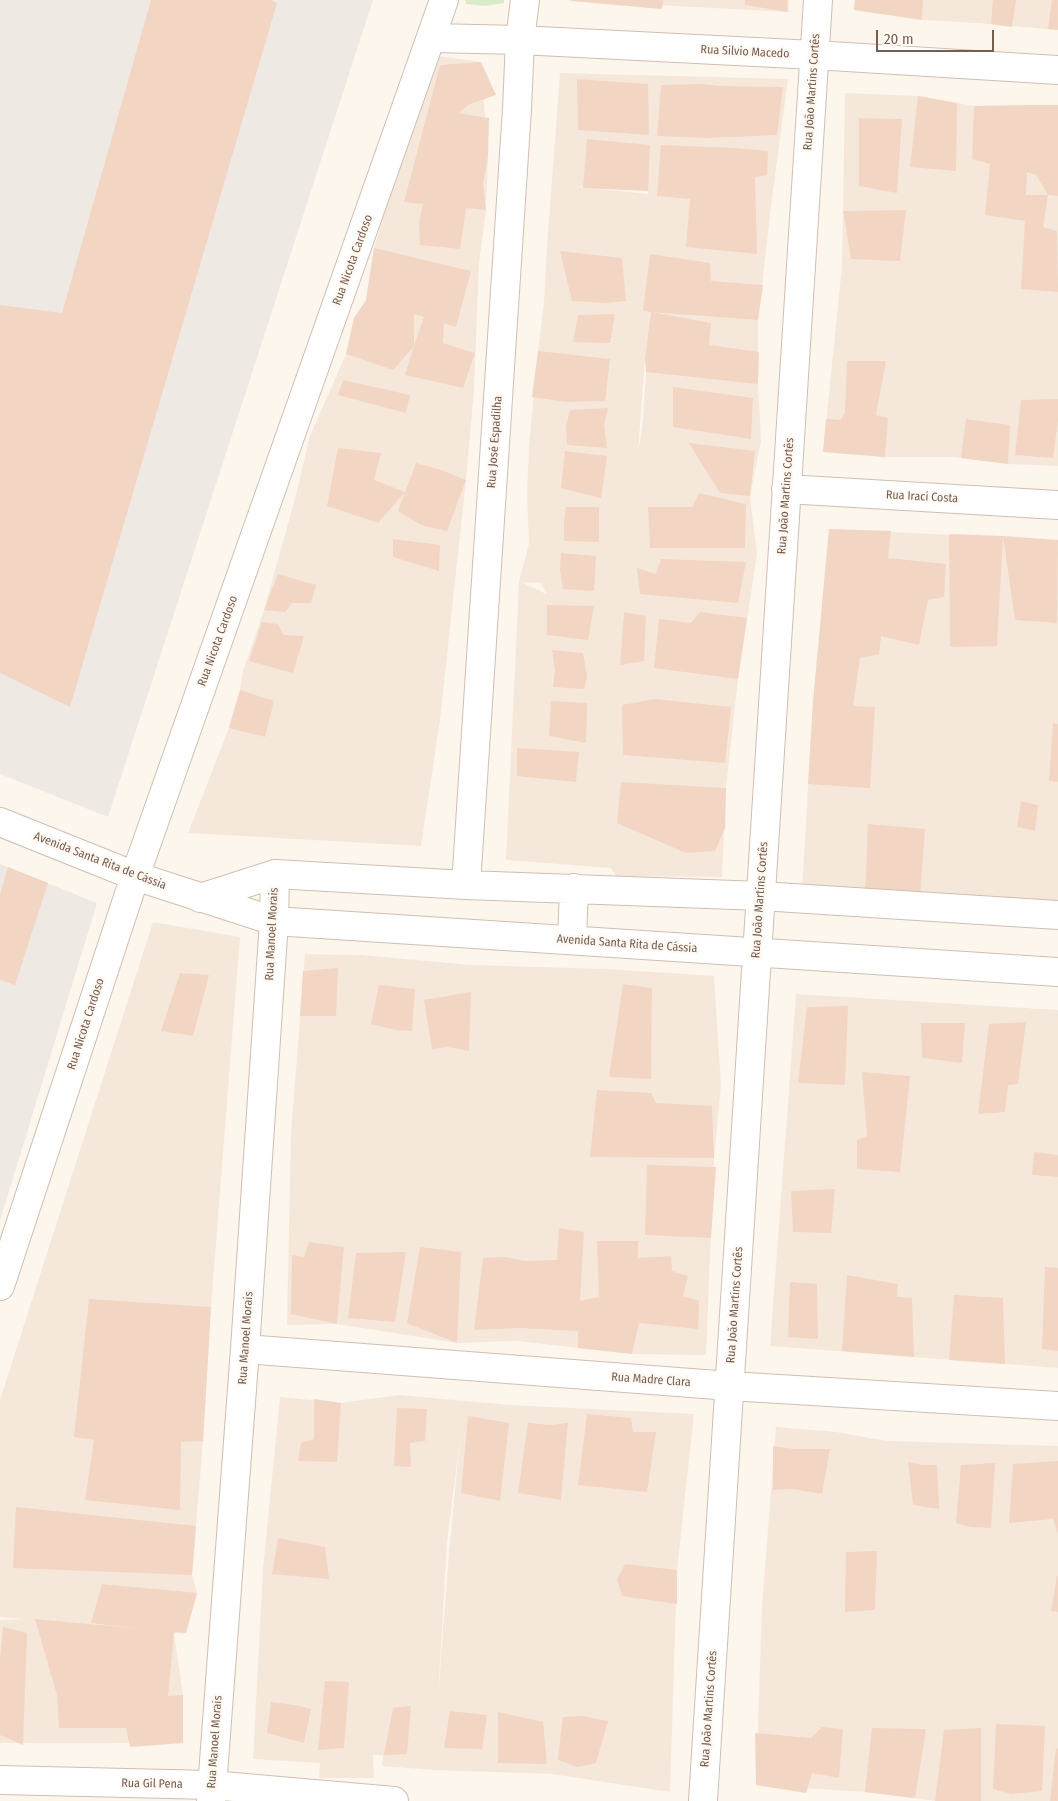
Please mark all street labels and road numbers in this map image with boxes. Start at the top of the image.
street label: Rua João Martins Cortês [801,33,823,151]
street label: Rua Silvio Macedo [700,42,790,62]
street label: Rua Nicota Cardoso [330,213,376,307]
street label: Rua José Espadilha [485,395,505,489]
street label: Rua João Martins Cortês [775,437,797,555]
street label: Rua Iraci Costa [885,488,959,506]
street label: Rua Nicota Cardoso [195,594,241,688]
street label: Avenida Santa Rita de Cássia [32,829,168,893]
street label: Rua João Martins Cortês [749,841,771,959]
street label: Rua Manoel Morais [262,887,282,981]
street label: Avenida Santa Rita de Cássia [556,932,698,956]
street label: Rua Nicota Cardoso [64,976,108,1072]
street label: Rua João Martins Cortês [724,1246,746,1364]
street label: Rua Manoel Morais [236,1291,256,1385]
street label: Rua Madre Clara [611,1370,691,1390]
street label: Rua João Martins Cortês [698,1650,720,1768]
street label: Rua Manoel Morais [205,1695,225,1789]
street label: Rua Gil Pena [121,1776,183,1792]

